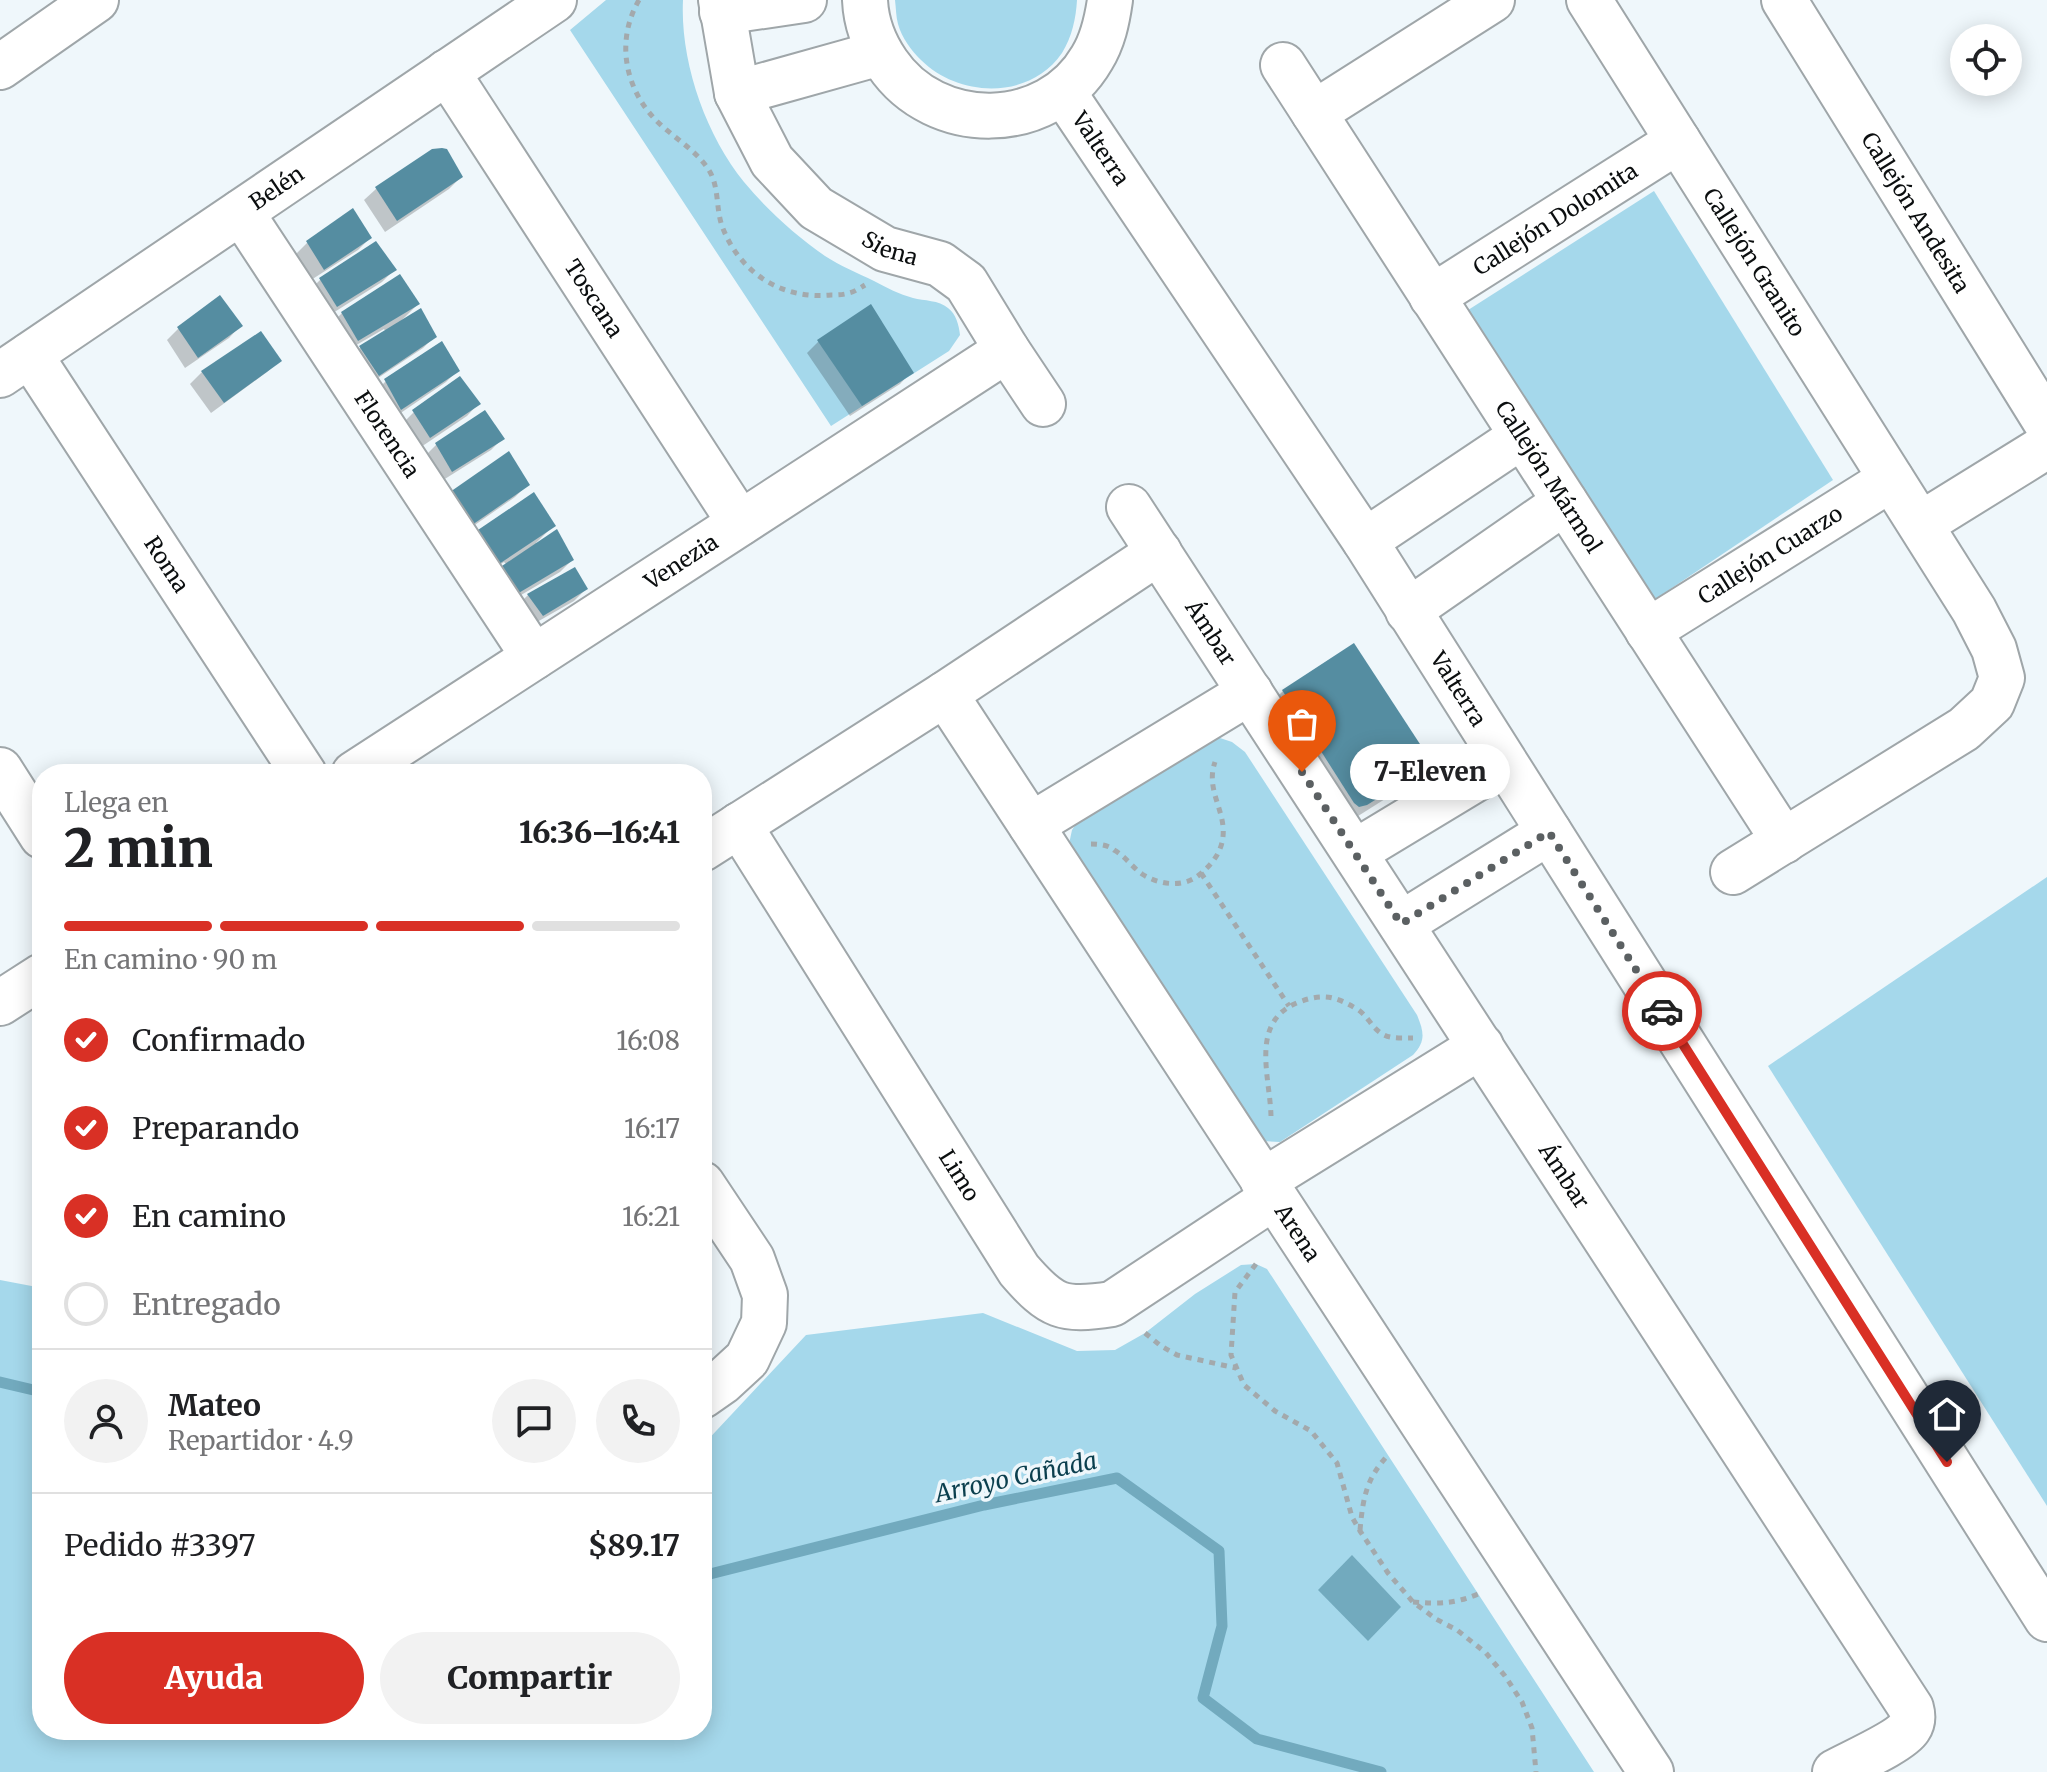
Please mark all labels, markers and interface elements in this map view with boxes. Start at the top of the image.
map controls [1950,24,2022,96]
button: locate [1950,24,2022,96]
street label: Valterra [1066,105,1136,191]
street label: Callejón Andesita [1855,127,1976,298]
street label: Callejón Dolomita [1468,156,1643,281]
street label: Belén [244,159,309,216]
street label: Callejón Granito [1697,183,1812,342]
street label: Siena [857,225,921,271]
street label: Toscana [559,254,630,343]
street label: Florencia [349,385,426,483]
street label: Callejón Mármol [1489,395,1608,558]
street label: Callejón Cuarzo [1693,499,1848,610]
street label: Venezia [638,527,723,596]
street label: Roma [138,531,196,598]
street label: Ámbar [1179,593,1242,671]
street label: Valterra [1424,645,1493,732]
pin [1268,690,1336,772]
icon: bag [1280,702,1324,746]
callout: 7-Eleven [1350,744,1510,800]
text: 7-Eleven [1374,755,1486,788]
text: Llega en [64,786,168,819]
text: 16:36–16:41 [519,813,680,851]
text: 2 min [64,816,213,881]
text: En camino · 90 m [64,943,277,976]
courier [1622,971,1702,1051]
icon: car [1640,989,1684,1033]
icon: check [64,1018,108,1062]
text: Confirmado [132,1021,305,1059]
text: 16:08 [616,1024,680,1057]
icon: check [64,1106,108,1150]
text: Preparando [132,1109,299,1147]
text: 16:17 [624,1112,680,1145]
street label: Ámbar [1532,1136,1596,1214]
street label: Limo [933,1145,986,1206]
icon: check [64,1194,108,1238]
text: En camino [132,1197,286,1235]
street label: Arena [1268,1198,1327,1267]
text: 16:21 [622,1200,680,1233]
text: Entregado [132,1285,281,1323]
button: person [64,1379,148,1463]
button: chat [492,1379,576,1463]
button: phone [596,1379,680,1463]
pin [1913,1380,1981,1462]
text: Mateo [168,1386,261,1424]
icon: home [1925,1392,1969,1436]
text: Repartidor · 4.9 [168,1424,354,1457]
water label: Arroyo Cañada [930,1445,1100,1510]
text: Pedido #3397 [64,1526,256,1564]
text: $89.17 [588,1526,680,1564]
button: Ayuda [64,1632,364,1724]
button: Compartir [380,1632,680,1724]

